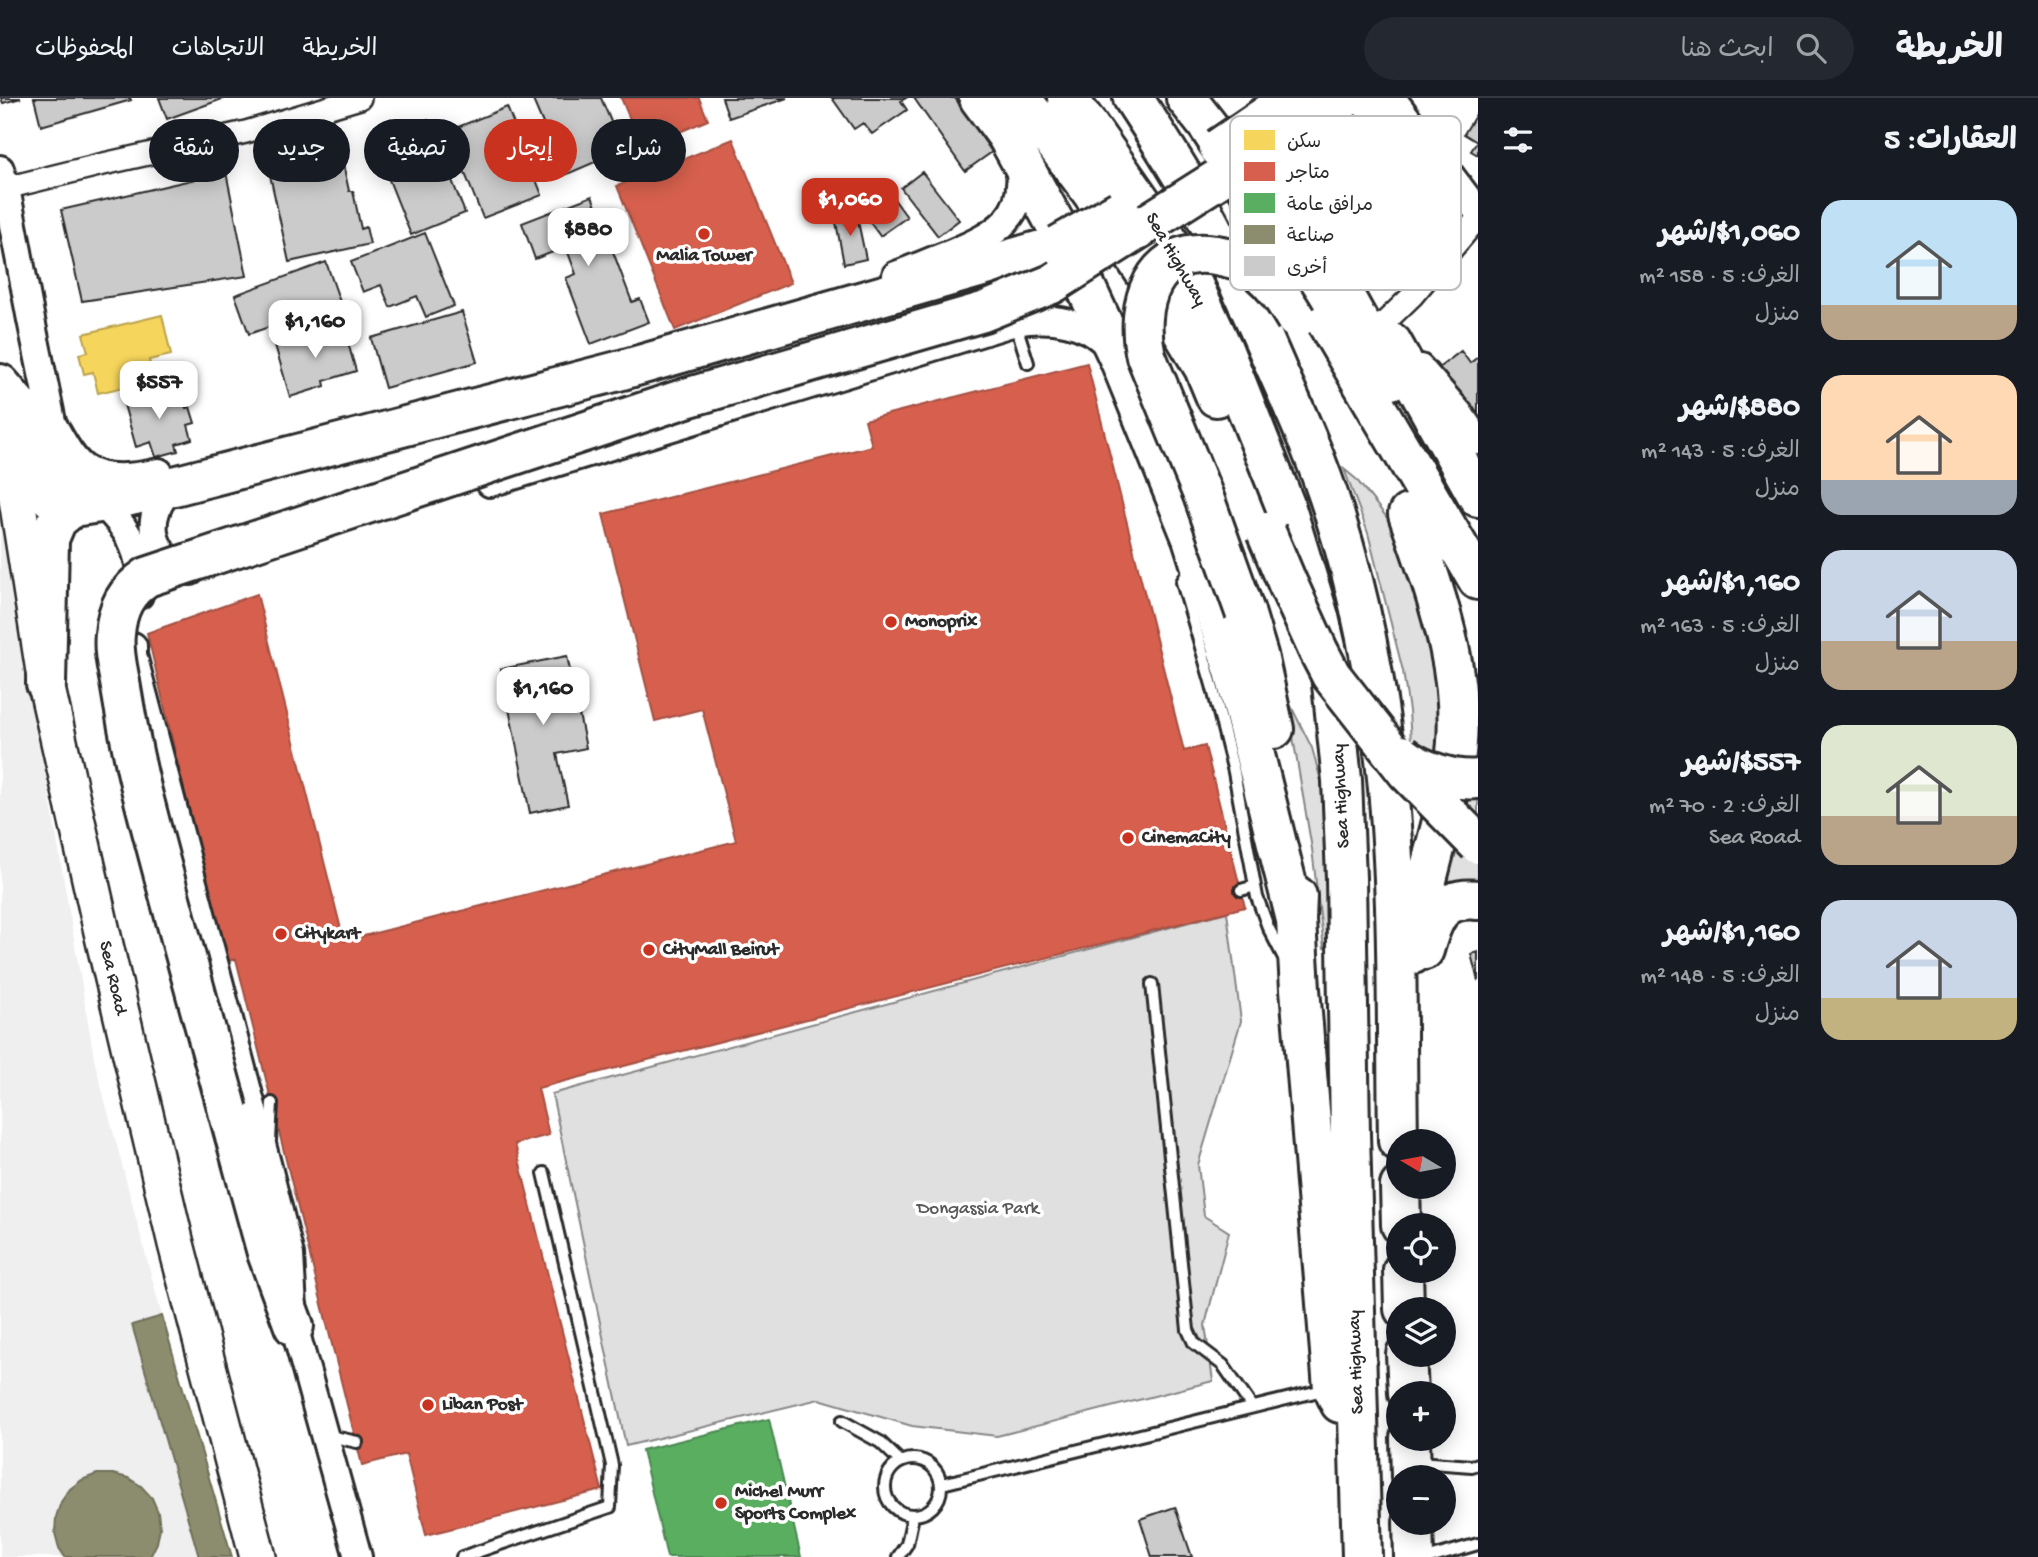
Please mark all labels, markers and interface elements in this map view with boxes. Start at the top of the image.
search box [1364,17,1854,80]
icon: search [1792,29,1830,67]
text: الخريطة [1896,32,2003,70]
text: المحفوظات [35,36,134,65]
text: الاتجاهات [172,36,265,65]
text: الخريطة [303,36,377,65]
text: ابحث هنا [1681,36,1774,67]
legend [1230,116,1461,290]
chip: شقة [149,119,239,182]
chip: جديد [253,119,350,182]
chip: تصفية [364,119,470,182]
chip: إيجار [484,119,577,182]
chip: شراء [591,119,686,182]
icon: filters [1499,121,1537,159]
text: العقارات: 5 [1884,125,2017,160]
text: سكن [1287,132,1321,155]
text: متاجر [1285,163,1330,186]
pin: $1,060 [793,178,907,238]
text: $1,060 [818,187,882,214]
text: مرافق عامة [1287,195,1373,218]
pin: $880 [547,208,629,268]
street label: Sea Highway [1139,209,1211,311]
text: $880 [564,217,612,244]
text: $1,060/شهر [1659,217,1800,252]
marker: Malia Tower [696,226,712,242]
text: صناعة [1287,226,1335,249]
icon: home [1877,228,1961,312]
place label: Malia Tower [656,245,754,268]
text: أخرى [1287,256,1327,281]
text: الغرف: 5 · 158 m² [1639,264,1800,291]
pin: $1,160 [258,300,372,360]
text: منزل [1755,302,1800,329]
text: $1,160 [285,309,345,336]
pin: $557 [118,362,200,421]
text: $557 [136,370,182,397]
text: $880/شهر [1680,392,1800,427]
icon: home [1877,403,1961,487]
text: الغرف: 5 · 143 m² [1641,439,1800,466]
text: منزل [1755,477,1800,504]
text: $1,160/شهر [1664,567,1800,602]
icon: home [1877,578,1961,662]
place label: Monoprix [905,611,978,634]
marker: Monoprix [883,614,899,630]
text: الغرف: 5 · 163 m² [1640,614,1800,641]
text: منزل [1755,652,1800,679]
pin: $1,160 [486,668,600,727]
text: $1,160 [513,676,573,703]
street label: Sea Highway [1328,743,1356,849]
text: $557/شهر [1682,747,1800,782]
icon: home [1877,753,1961,837]
text: الغرف: 2 · 70 m² [1649,794,1800,821]
text: Sea Road [1709,825,1800,852]
place label: CinemaCity [1141,827,1231,850]
marker: CinemaCity [1120,830,1136,846]
text: $1,160/شهر [1664,917,1800,952]
place label: Citykart [294,923,362,946]
marker: Citykart [273,926,289,942]
icon: home [1877,928,1961,1012]
street label: Sea Road [92,939,132,1019]
place label: CityMall Beirut [662,939,780,962]
marker: CityMall Beirut [641,942,657,958]
text: الغرف: 5 · 148 m² [1640,964,1800,991]
text: منزل [1755,1002,1800,1029]
north arrow [1386,1129,1456,1199]
map controls [1386,1129,1456,1535]
park label: Dongassia Park [915,1198,1041,1221]
button: locate [1386,1213,1456,1283]
button: layers [1386,1297,1456,1367]
street label: Sea Highway [1344,1309,1370,1415]
button: + [1386,1381,1456,1451]
place label: Liban Post [442,1394,525,1417]
marker: Liban Post [420,1397,436,1413]
button: − [1386,1465,1456,1535]
place label: Michel Murr Sports Complex [735,1481,857,1526]
marker: Michel Murr Sports Complex [713,1495,729,1511]

